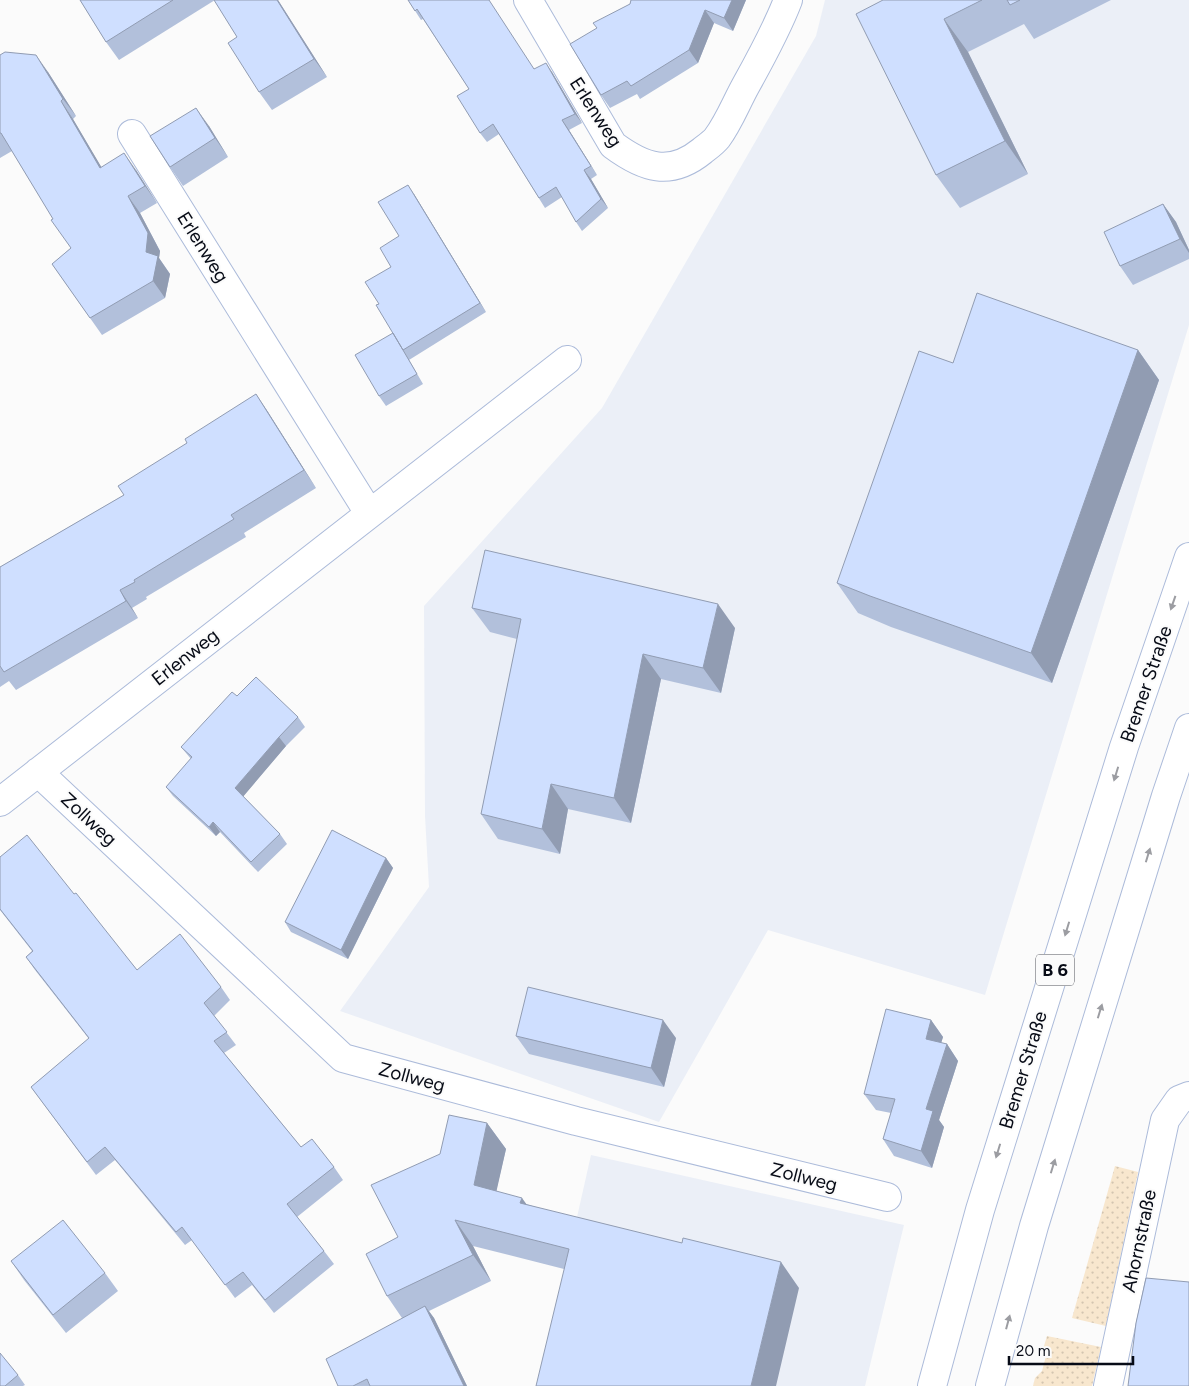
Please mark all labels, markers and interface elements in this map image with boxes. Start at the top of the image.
street label: Erlenweg [565,73,627,151]
street label: Erlenweg [172,207,234,287]
one-way arrow [1169,596,1177,611]
street label: Bremer Straße [1115,623,1177,745]
street label: Erlenweg [147,624,223,690]
one-way arrow [1111,766,1119,781]
street label: Zollweg [56,787,122,851]
one-way arrow [1144,848,1152,863]
one-way arrow [1063,921,1071,936]
road number: B 6 [1036,954,1074,986]
one-way arrow [1097,1003,1105,1018]
street label: Bremer Straße [994,1008,1052,1132]
street label: Zollweg [376,1057,448,1097]
one-way arrow [994,1143,1002,1158]
street label: Zollweg [768,1158,840,1196]
one-way arrow [1049,1158,1057,1173]
street label: Ahornstraße [1117,1187,1161,1295]
one-way arrow [1004,1315,1012,1330]
scale bar [1009,1334,1133,1366]
text: 20 m [1016,1342,1050,1360]

